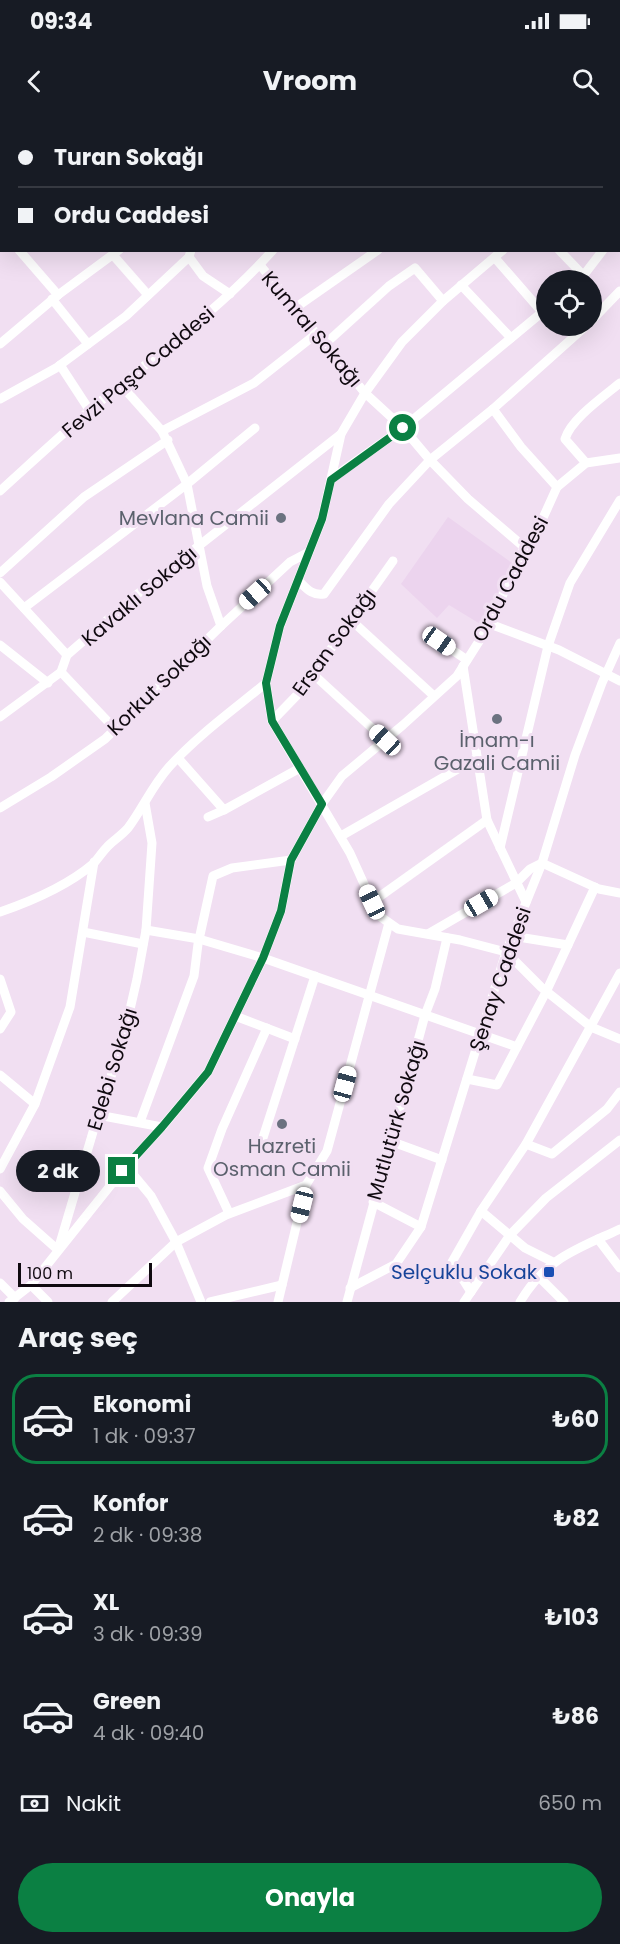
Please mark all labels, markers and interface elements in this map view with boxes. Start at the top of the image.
text: 09:34 [30,6,92,37]
text: Vroom [263,62,357,99]
icon: back [18,65,51,98]
icon: search [569,65,602,98]
text: Turan Sokağı [54,142,204,173]
text: Ordu Caddesi [54,200,209,231]
street label: Kumral Sokağı [255,265,369,393]
map controls [536,270,602,336]
button: locate [536,270,602,336]
street label: Fevzi Paşa Caddesi [56,300,220,444]
route start [389,414,416,441]
place label: Mevlana Camii [119,504,269,532]
marker: Mevlana Camii [274,511,288,525]
street label: Ordu Caddesi [465,511,555,647]
street label: Kavaklı Sokağı [75,539,203,653]
car [236,575,274,613]
street label: Ersan Sokağı [285,583,383,701]
car [419,623,459,659]
street label: Korkut Sokağı [101,628,217,742]
marker: İmam-ı Gazali Camii [490,712,504,726]
car [366,721,404,759]
place label: İmam-ı Gazali Camii [434,726,560,777]
car [356,882,388,922]
car [461,886,501,920]
street label: Şenay Caddesi [462,903,538,1055]
street label: Edebi Sokağı [80,1004,144,1134]
street label: Mutlutürk Sokağı [360,1037,432,1203]
car [332,1064,358,1104]
marker: Hazreti Osman Camii [275,1117,289,1131]
place label: Hazreti Osman Camii [213,1132,351,1183]
callout: 2 dk [17,1150,101,1192]
text: 2 dk [37,1157,79,1185]
route end [108,1157,135,1184]
car [289,1185,315,1225]
place label: Selçuklu Sokak [391,1258,538,1286]
scale bar [18,1260,152,1288]
text: 100 m [27,1262,73,1285]
marker: Selçuklu Sokak [542,1265,556,1279]
text: Araç seç [18,1319,138,1356]
text: Ekonomi [93,1389,191,1420]
icon: car [21,1392,75,1446]
text: ₺60 [552,1404,599,1435]
text: 1 dk · 09:37 [93,1422,196,1450]
text: Konfor [93,1488,169,1519]
icon: car [21,1491,75,1545]
text: ₺82 [554,1503,599,1534]
text: 2 dk · 09:38 [93,1521,202,1549]
text: XL [93,1587,119,1618]
icon: car [21,1590,75,1644]
text: ₺103 [545,1602,599,1633]
text: 3 dk · 09:39 [93,1620,203,1648]
text: Green [93,1686,161,1717]
icon: car [21,1689,75,1743]
text: ₺86 [552,1701,599,1732]
text: 4 dk · 09:40 [93,1719,204,1747]
icon: cash [18,1787,51,1820]
text: Nakit [66,1788,121,1819]
text: 650 m [538,1789,602,1817]
button: Onayla [18,1863,602,1932]

